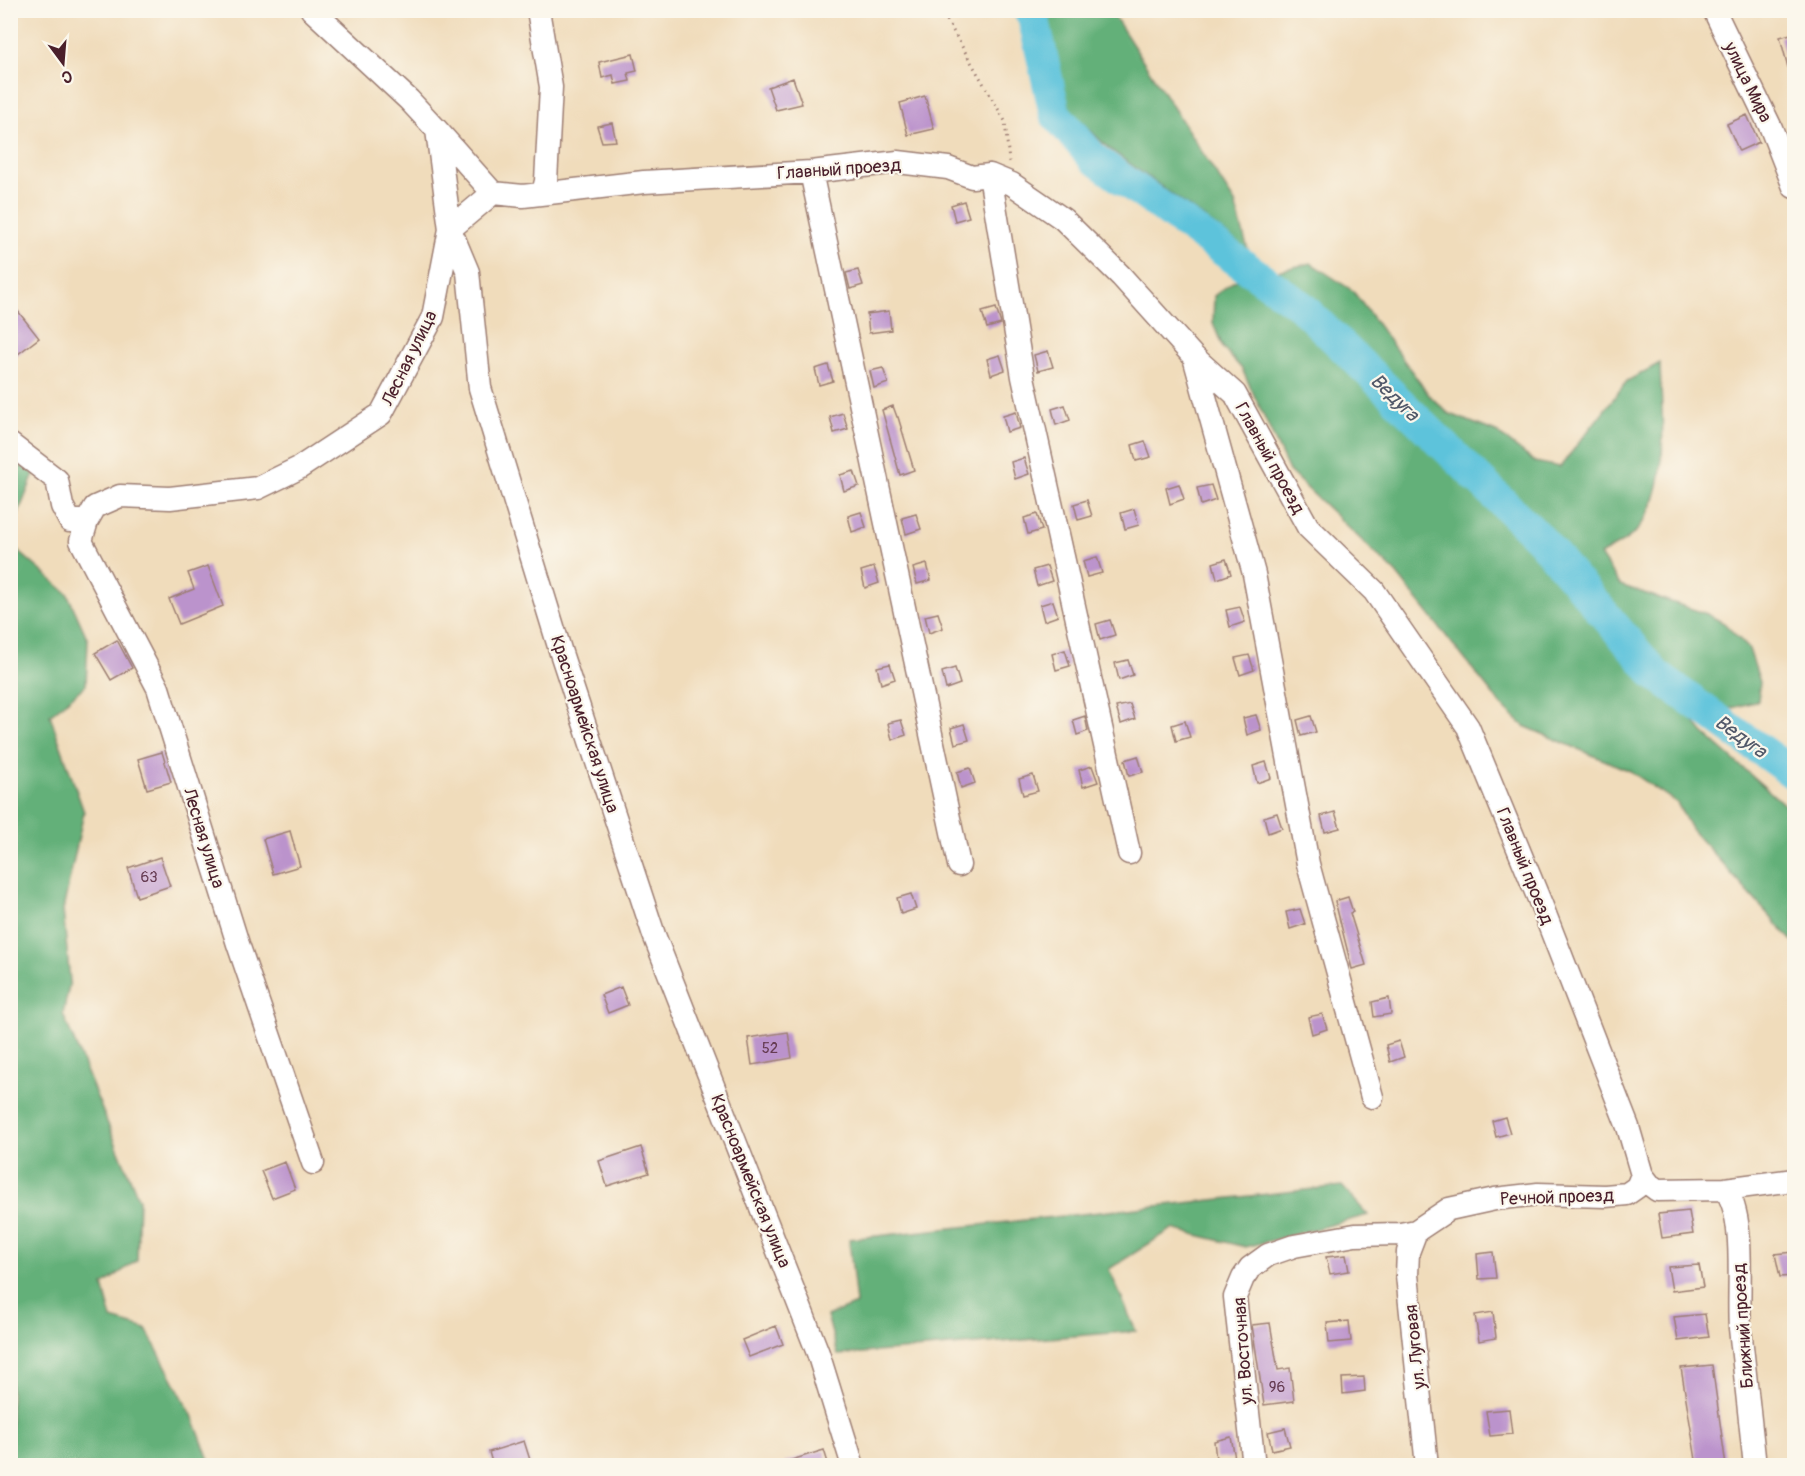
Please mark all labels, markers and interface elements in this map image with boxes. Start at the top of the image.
north arrow [33,33,93,93]
street label: улица Мира [1718,37,1777,126]
text: С [59,65,74,87]
street label: Главный проезд [776,154,902,185]
street label: Лесная улица [376,307,442,411]
water label: Ведуга [1365,368,1425,428]
street label: Главный проезд [1229,398,1310,518]
street label: Красноармейская улица [545,633,624,816]
water label: Ведуга [1710,709,1773,765]
street label: Лесная улица [177,784,230,891]
street label: Главный проезд [1491,804,1559,928]
house number: 63 [140,868,158,887]
house number: 52 [762,1039,778,1058]
street label: Красноармейская улица [705,1091,796,1271]
street label: Речной проезд [1500,1184,1614,1211]
street label: Ближний проезд [1728,1263,1759,1389]
street label: ул. Восточная [1228,1297,1259,1406]
street label: ул. Луговая [1400,1303,1431,1391]
house number: 96 [1269,1378,1285,1397]

